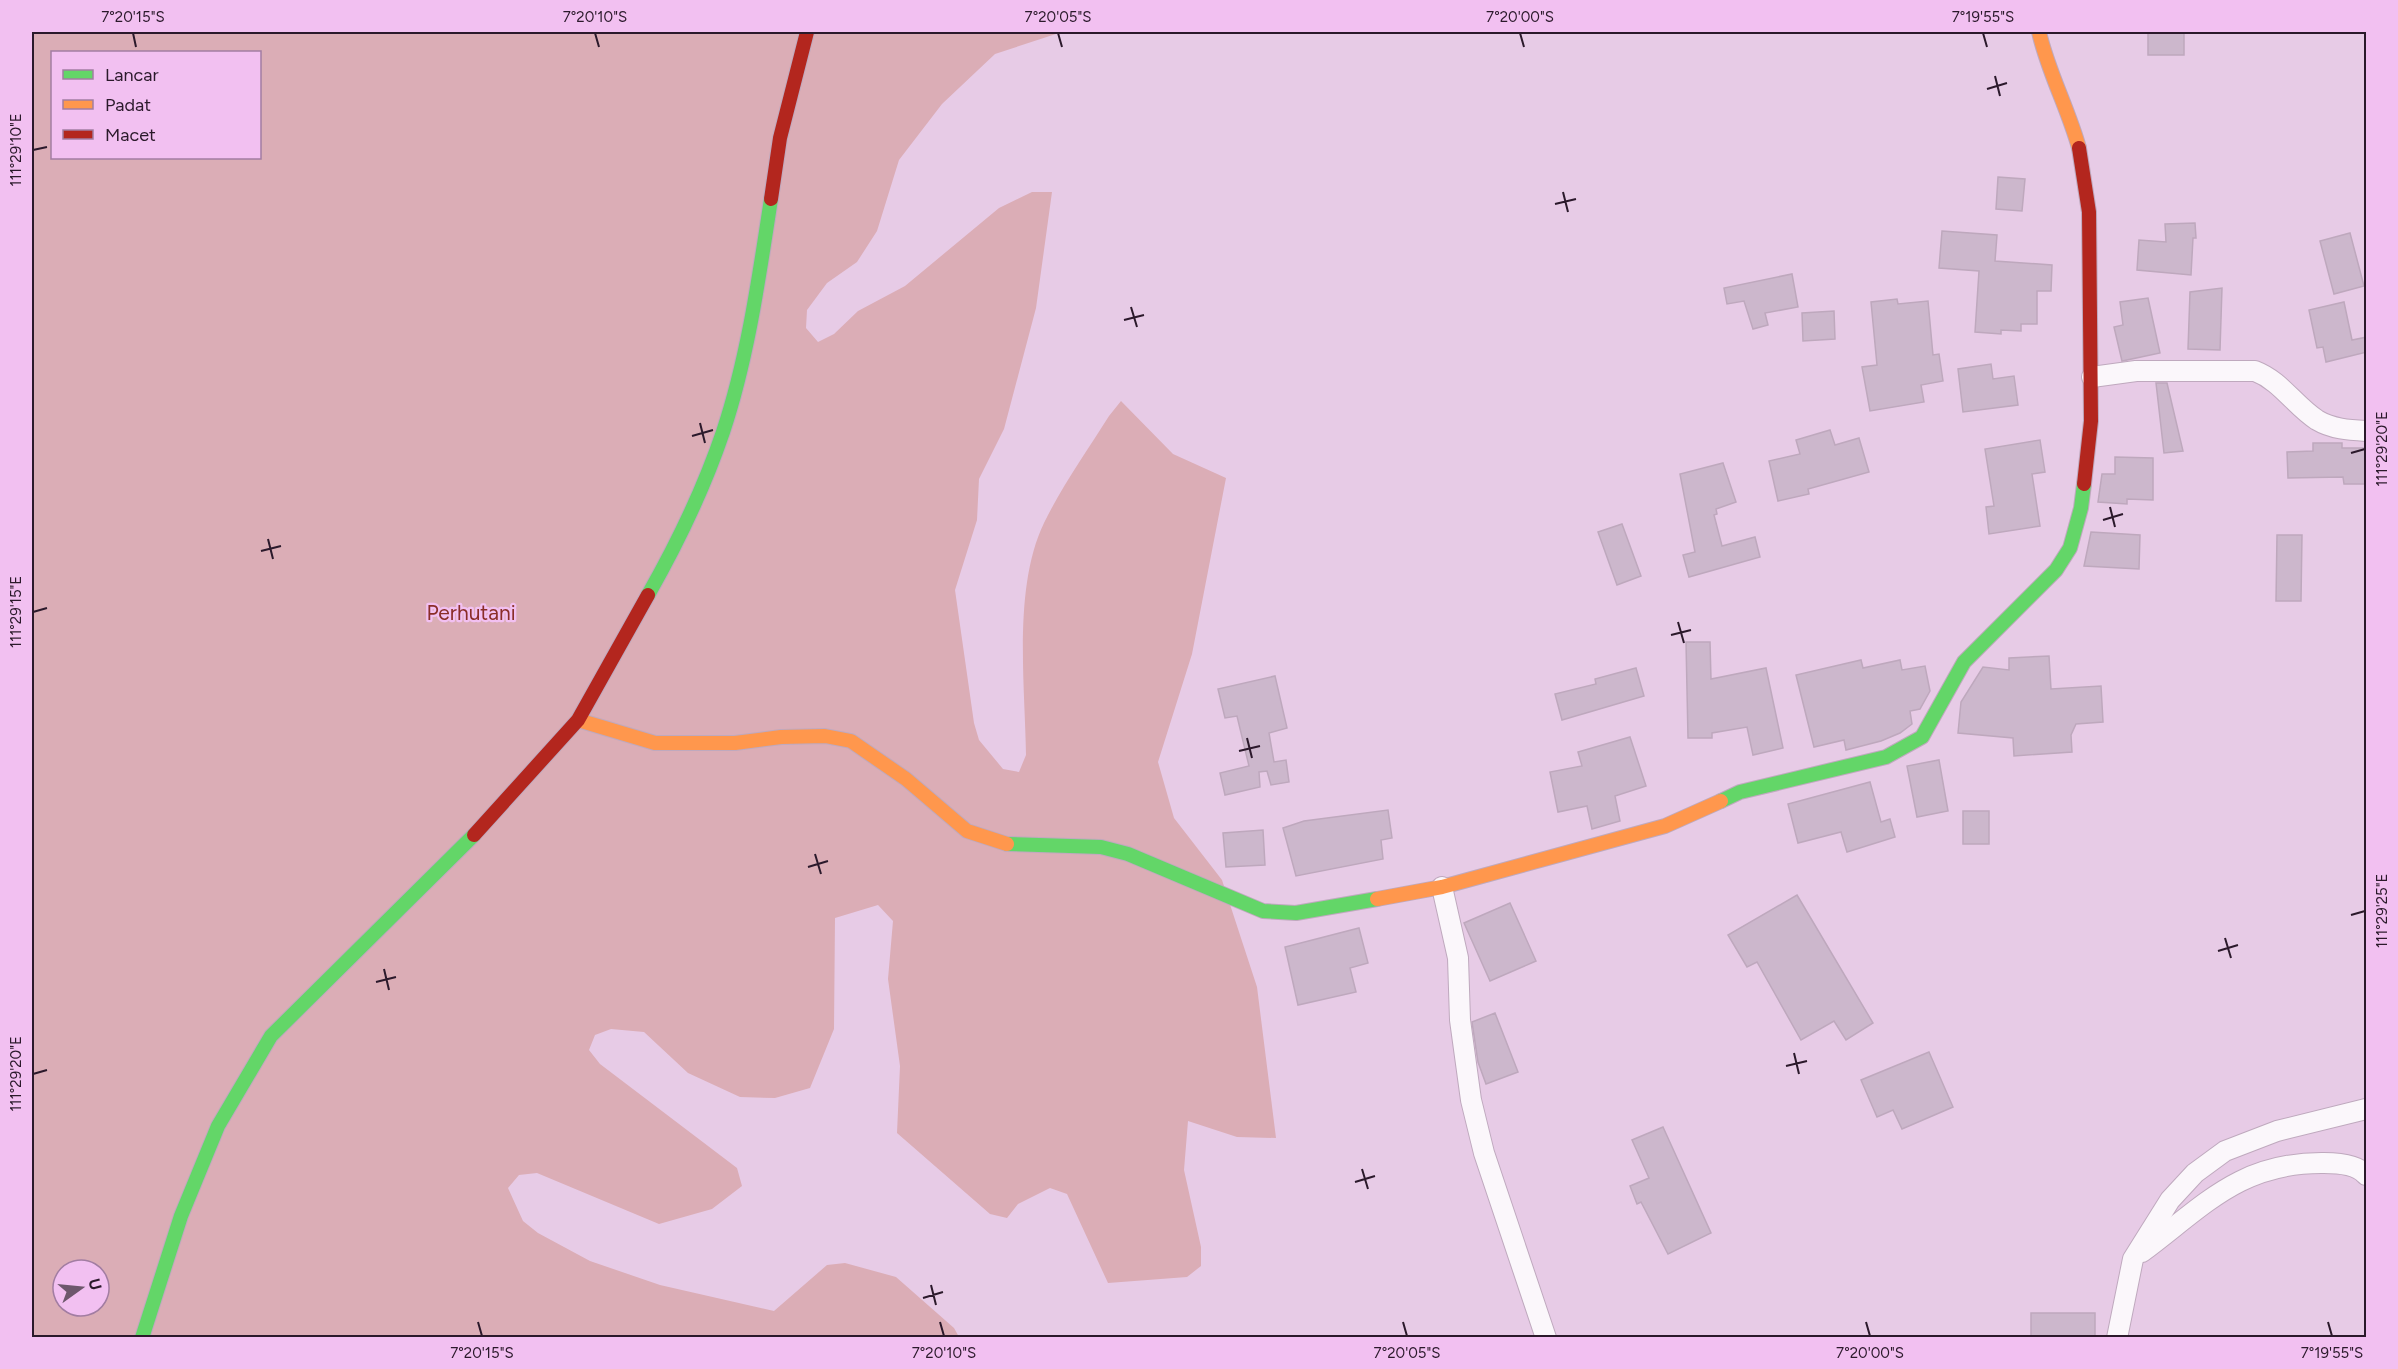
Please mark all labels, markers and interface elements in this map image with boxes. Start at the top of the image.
text: 7°20'15"S [101,8,165,26]
text: 7°20'10"S [563,8,627,26]
text: 7°20'05"S [1025,8,1091,26]
text: 7°20'00"S [1486,8,1554,26]
text: 7°19'55"S [1952,8,2014,26]
legend [51,51,261,159]
text: Lancar [105,64,159,86]
text: Padat [105,94,151,116]
text: 111°29'10"E [7,113,25,187]
text: Macet [105,124,156,146]
text: 111°29'20"E [2373,411,2391,487]
text: 111°29'15"E [7,576,25,648]
park label: Perhutani [426,600,516,625]
text: 111°29'25"E [2373,874,2391,948]
text: 111°29'20"E [7,1036,25,1112]
north arrow [51,1258,111,1318]
text: U [84,1276,106,1292]
text: 7°20'15"S [450,1344,514,1362]
text: 7°20'10"S [912,1344,976,1362]
text: 7°20'05"S [1374,1344,1440,1362]
text: 7°20'00"S [1836,1344,1904,1362]
text: 7°19'55"S [2301,1344,2363,1362]

